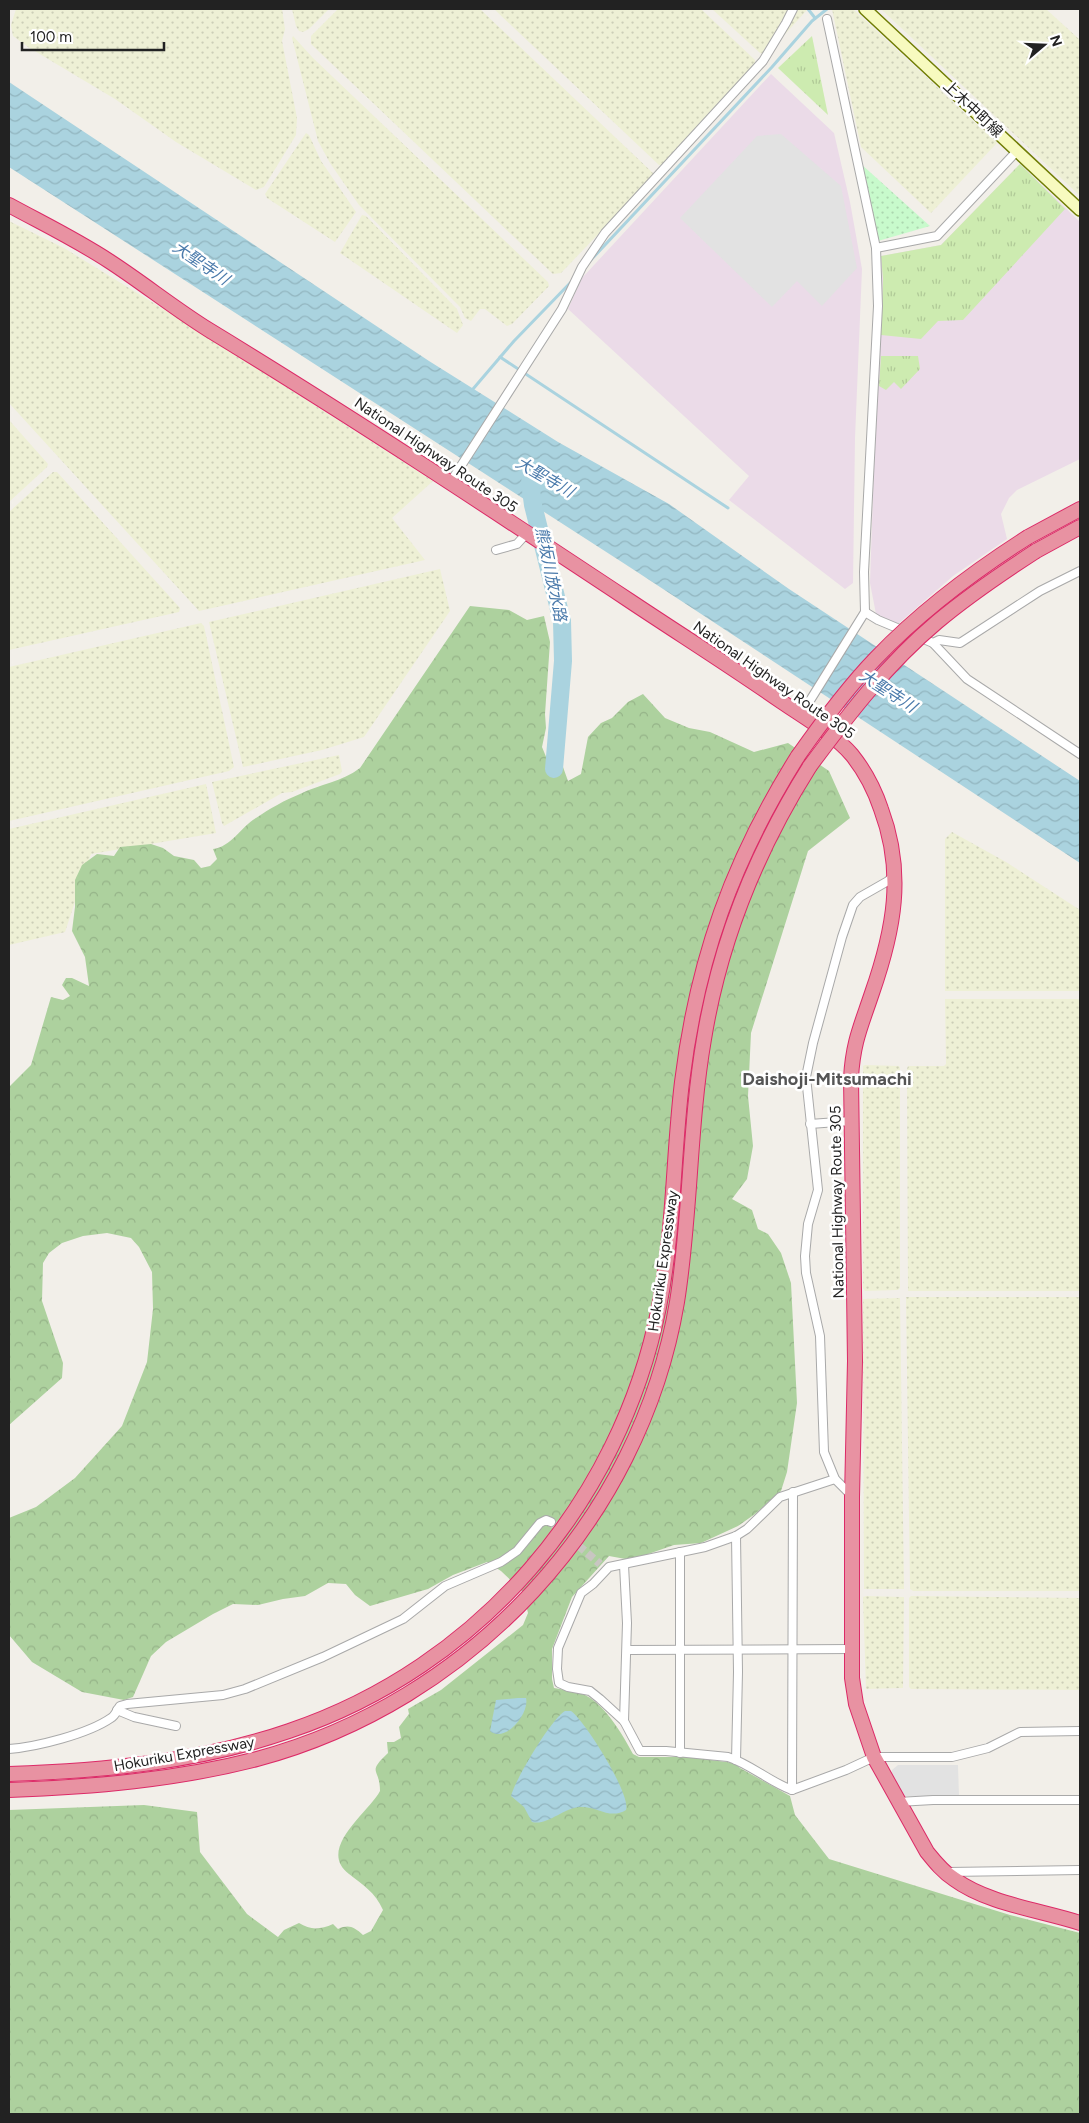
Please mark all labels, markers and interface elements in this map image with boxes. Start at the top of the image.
scale bar [22,20,165,52]
north arrow [1019,20,1069,70]
text: 100 m [30,28,72,46]
text: N [1046,33,1066,49]
street label: 上木中町線 [939,77,1007,141]
water label: 大聖寺川 [169,237,234,290]
street label: National Highway Route 305 [351,394,521,516]
water label: 大聖寺川 [513,453,579,502]
water label: 熊坂川放水路 [532,525,571,625]
street label: National Highway Route 305 [690,617,858,743]
water label: 大聖寺川 [856,666,922,717]
district label: Daishoji-Mitsumachi [742,1068,912,1090]
street label: National Highway Route 305 [826,1105,848,1299]
street label: Hokuriku Expressway [644,1189,682,1333]
street label: Hokuriku Expressway [112,1733,256,1775]

